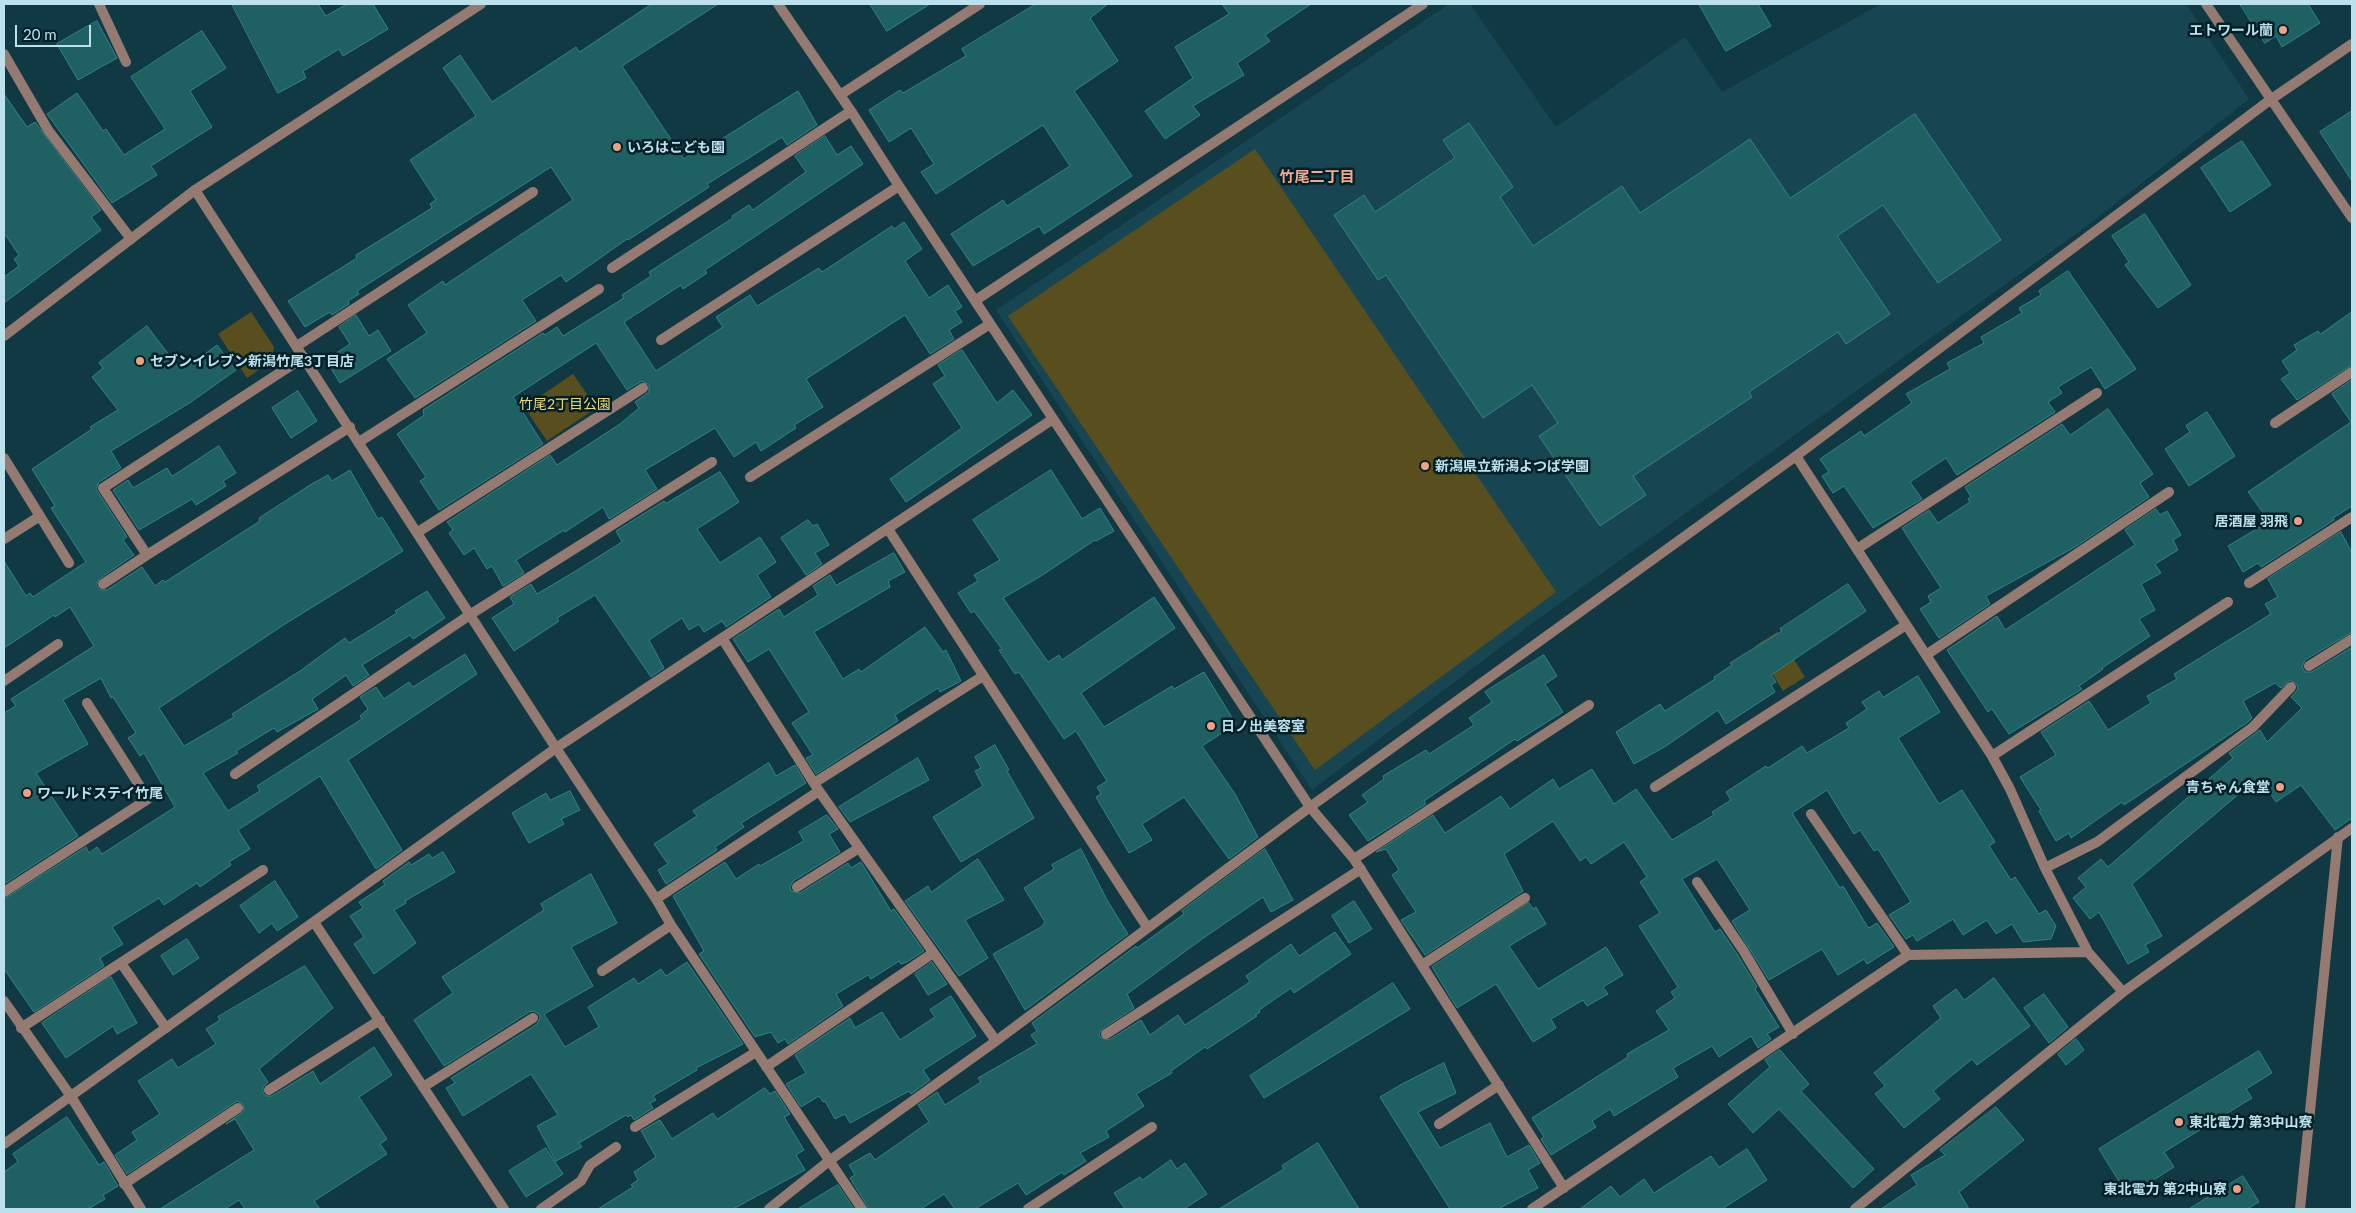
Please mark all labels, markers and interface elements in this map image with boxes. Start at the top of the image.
scale bar [18,15,94,47]
place label: エトワール蘭 [2189,22,2273,38]
marker: エトワール蘭 [2277,24,2289,36]
text: 20 m [23,25,57,43]
place label: いろはこども園 [627,139,725,155]
marker: いろはこども園 [611,141,623,153]
district label: 竹尾二丁目 [1280,168,1354,186]
place label: セブンイレブン新潟竹尾3丁目店 [150,353,354,369]
marker: セブンイレブン新潟竹尾3丁目店 [134,355,146,367]
park label: 竹尾2丁目公園 [519,396,611,412]
place label: 新潟県立新潟よつば学園 [1435,458,1589,474]
marker: 新潟県立新潟よつば学園 [1419,460,1431,472]
place label: 居酒屋 羽飛 [2215,513,2288,529]
marker: 居酒屋 羽飛 [2292,515,2304,527]
place label: 日ノ出美容室 [1221,718,1305,734]
marker: 日ノ出美容室 [1205,720,1217,732]
place label: 青ちゃん食堂 [2186,779,2270,795]
marker: 青ちゃん食堂 [2274,781,2286,793]
place label: ワールドステイ竹尾 [37,785,163,801]
marker: ワールドステイ竹尾 [21,787,33,799]
place label: 東北電力 第3中山寮 [2189,1114,2313,1130]
marker: 東北電力 第3中山寮 [2173,1116,2185,1128]
place label: 東北電力 第2中山寮 [2103,1181,2227,1197]
marker: 東北電力 第2中山寮 [2231,1183,2243,1195]

